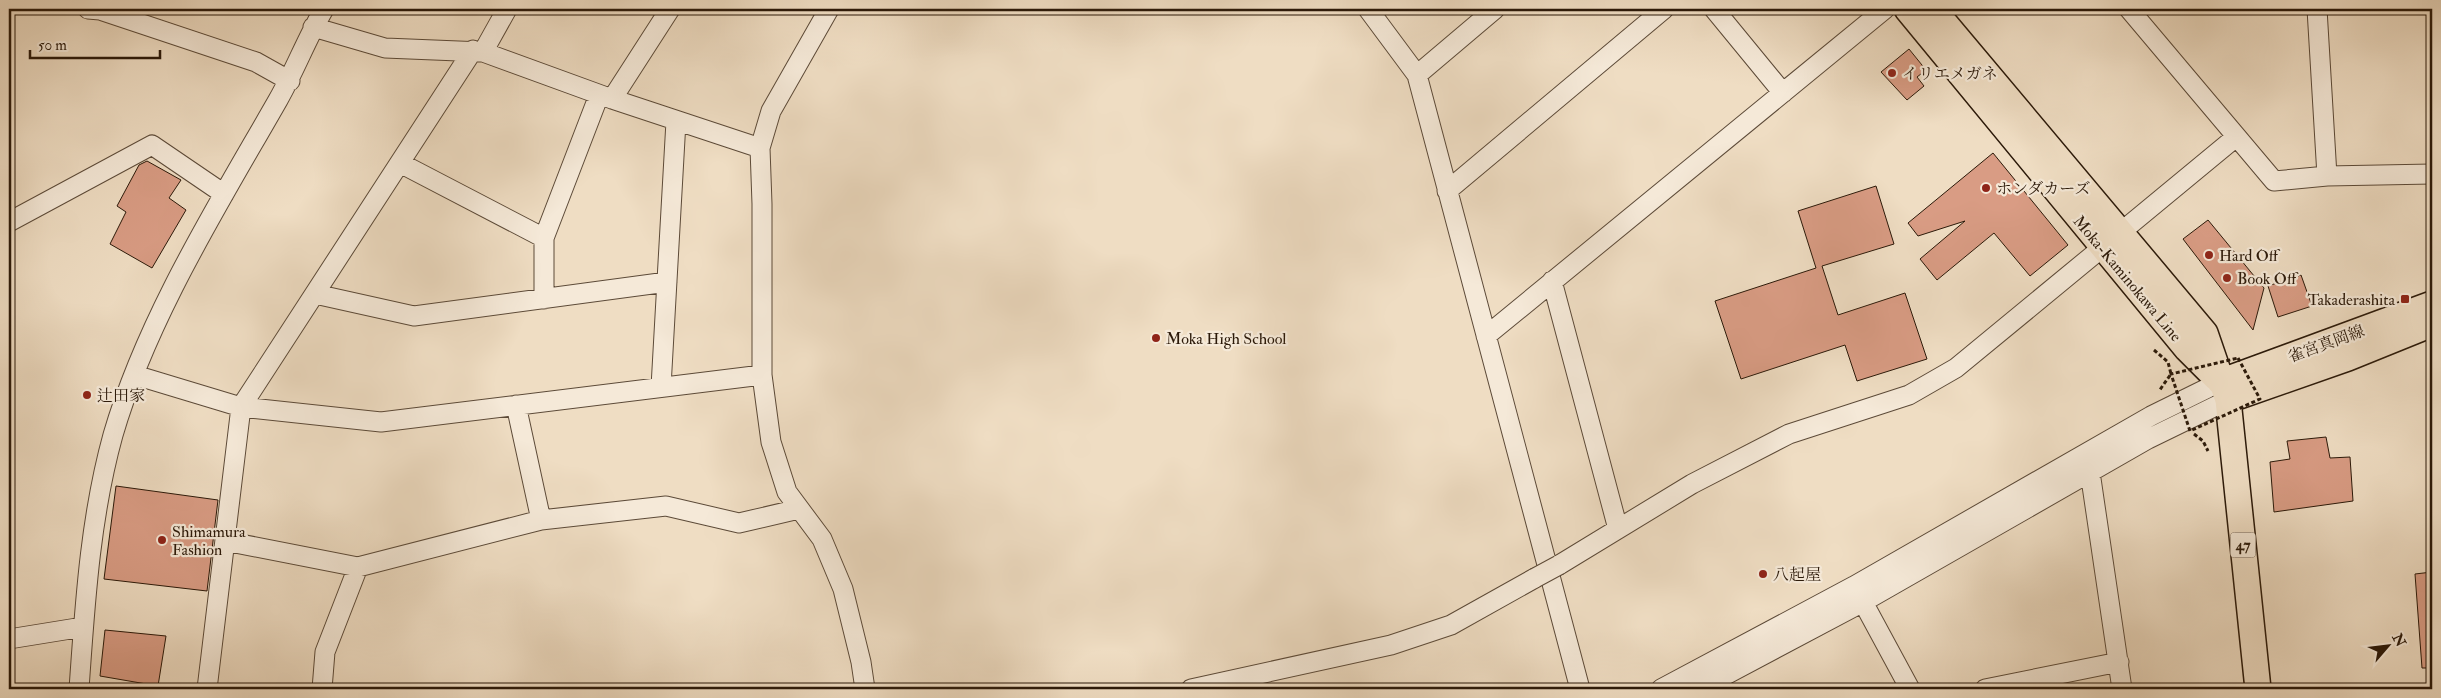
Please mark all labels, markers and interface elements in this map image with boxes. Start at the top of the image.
scale bar [30,28,160,60]
text: 50 m [38,36,67,55]
place label: イリエメガネ [1902,64,1998,84]
marker: イリエメガネ [1886,67,1898,79]
place label: ホンダカーズ [1996,179,2091,199]
marker: ホンダカーズ [1980,182,1992,194]
street label: Moka-Kaminokawa Line [2069,212,2186,346]
place label: Hard Off [2219,246,2281,266]
marker: Hard Off [2203,249,2215,261]
place label: Book Off [2237,269,2299,289]
marker: Book Off [2221,272,2233,284]
place label: Takaderashita [2307,290,2395,310]
marker: Takaderashita [2399,293,2411,305]
street label: 雀宮真岡線 [2285,321,2367,367]
place label: Moka High School [1166,329,1286,349]
marker: Moka High School [1150,332,1162,344]
place label: 辻田家 [97,386,145,406]
marker: 辻田家 [81,389,93,401]
place label: Shimamura Fashion [172,522,246,560]
road number: 47 [2230,532,2256,558]
marker: Shimamura Fashion [156,534,168,546]
place label: 八起屋 [1773,565,1821,585]
marker: 八起屋 [1757,568,1769,580]
north arrow [2364,620,2414,670]
text: N [2388,630,2410,650]

